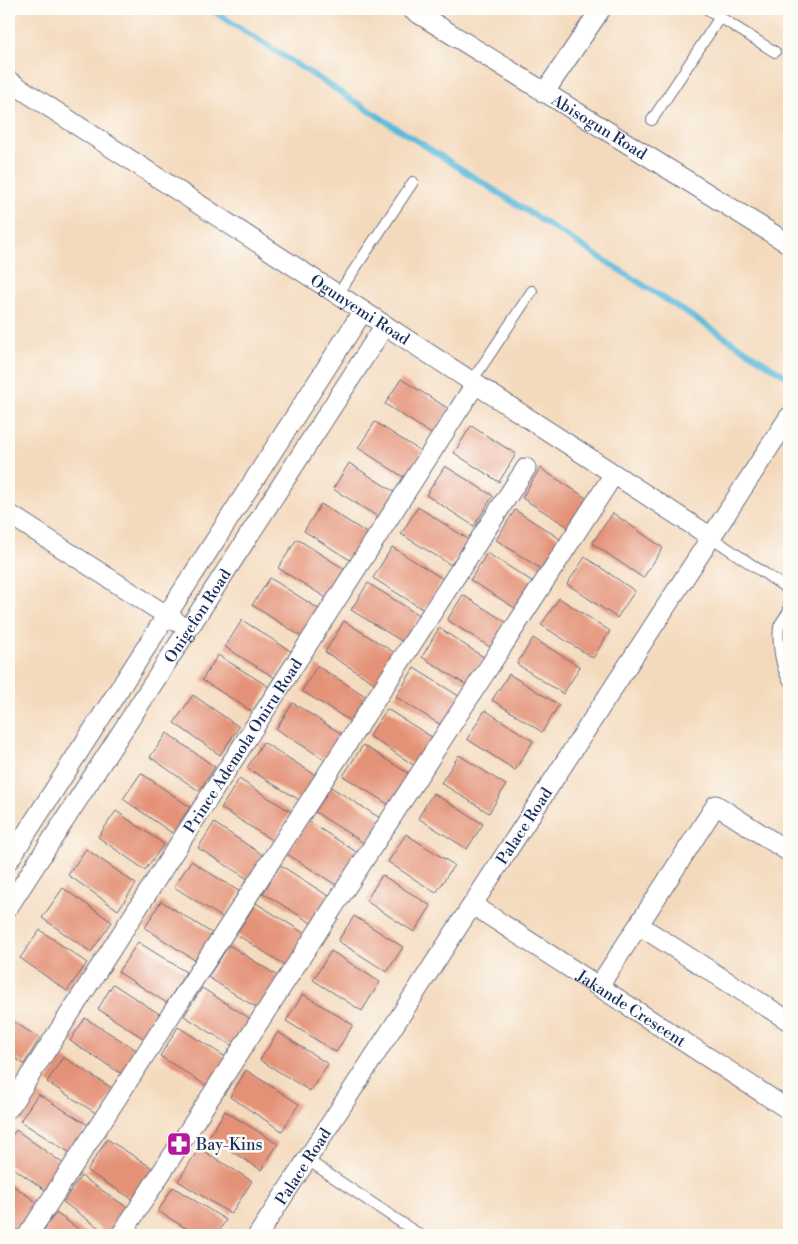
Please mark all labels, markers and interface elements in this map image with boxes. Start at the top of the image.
street label: Abisogun Road [547,89,650,164]
street label: Ogunyemi Road [306,270,413,350]
street label: Onigefon Road [160,565,236,667]
street label: Prince Ademola Oniru Road [180,655,307,837]
street label: Palace Road [492,784,557,868]
street label: Jakande Crescent [572,965,690,1052]
street label: Palace Road [271,1125,336,1209]
pharmacy icon: Bay-Kins [166,1131,192,1157]
place label: Bay-Kins [195,1135,263,1155]

